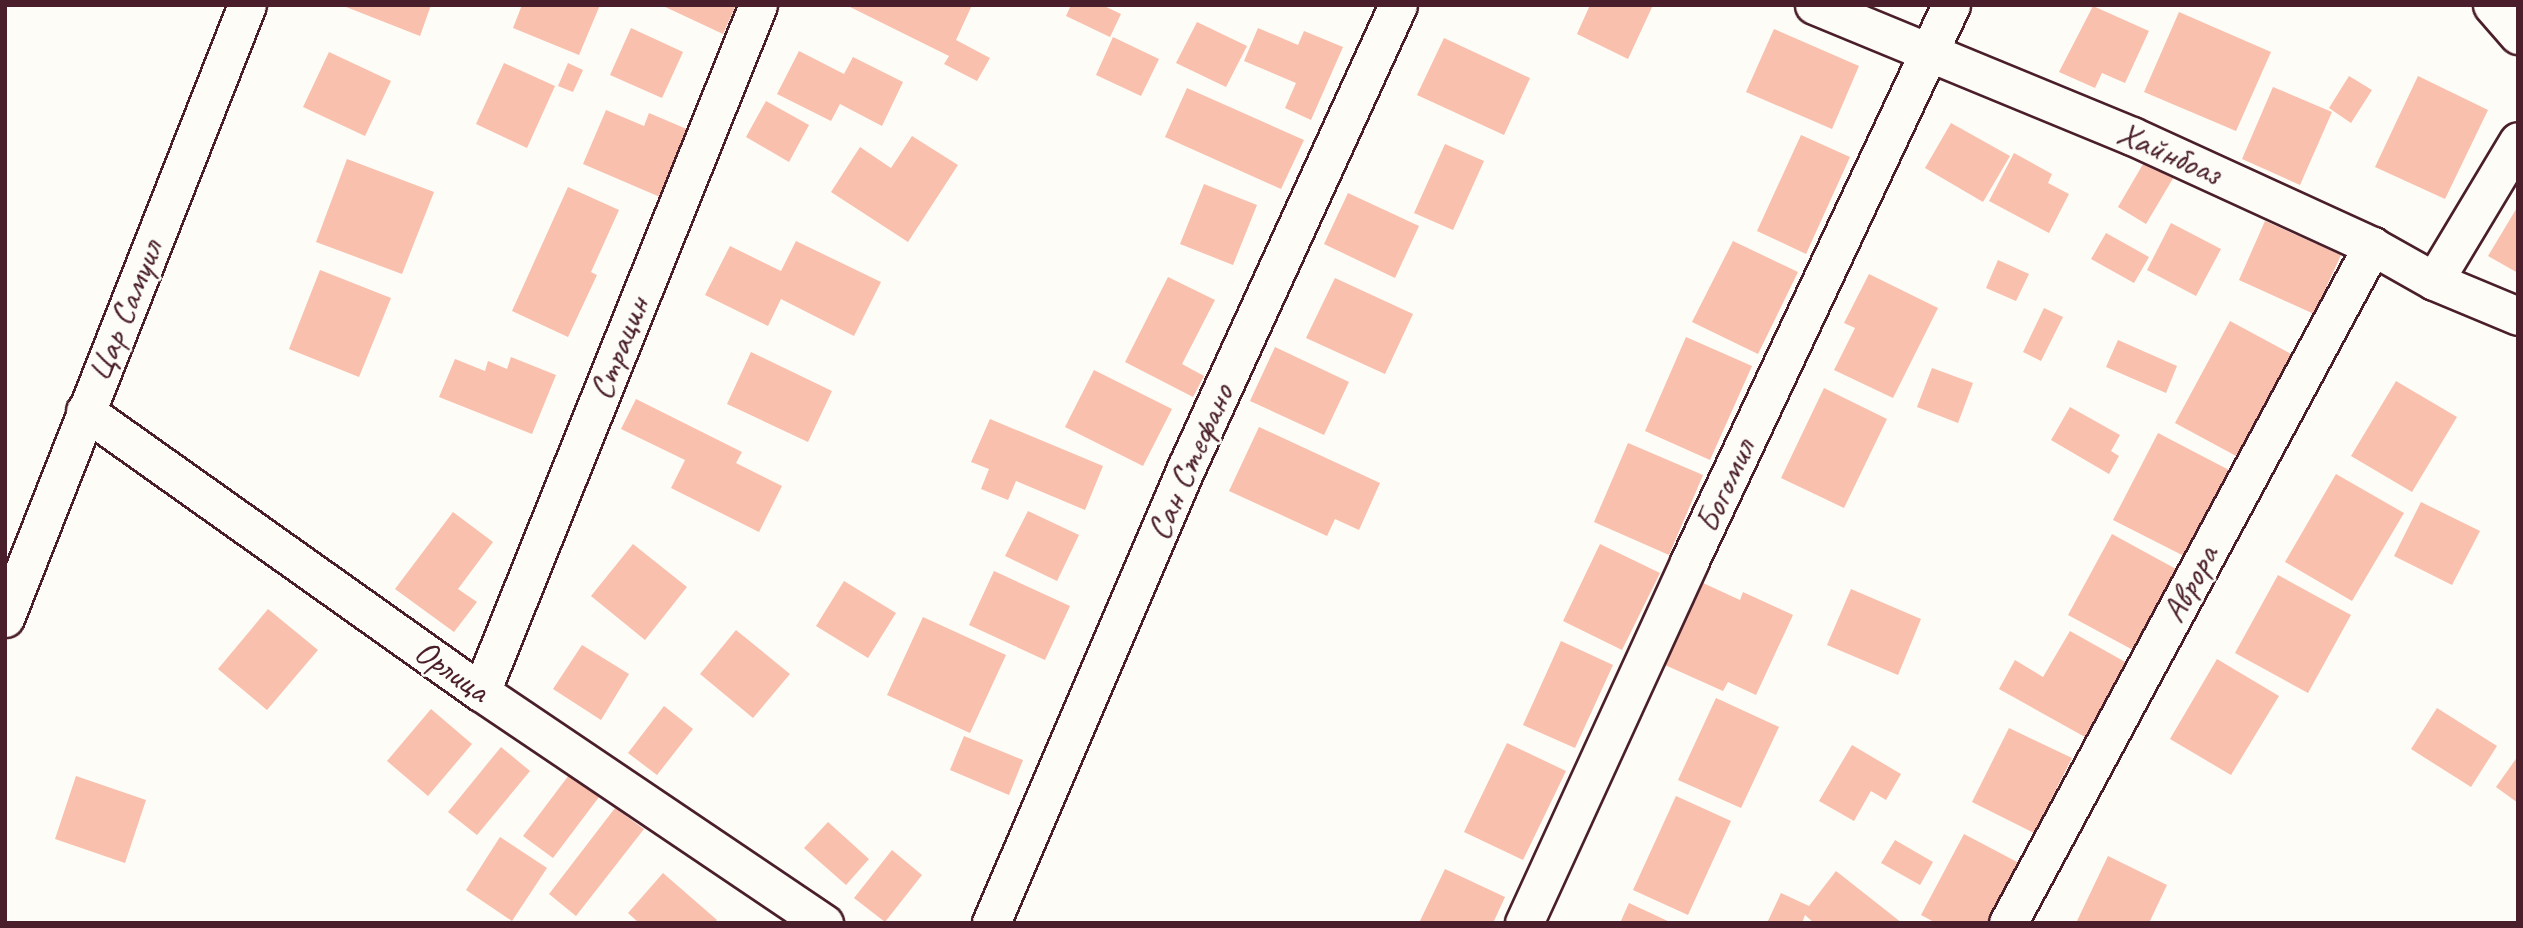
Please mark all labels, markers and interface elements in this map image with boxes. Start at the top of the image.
street label: Хайнбоаз [2111,112,2227,194]
street label: Цар Самуил [78,235,172,387]
street label: Страцин [579,290,659,406]
street label: Сан Стефано [1138,380,1242,544]
street label: Богомил [1685,433,1765,539]
street label: Аврора [2152,538,2228,630]
street label: Орлица [406,630,498,712]

